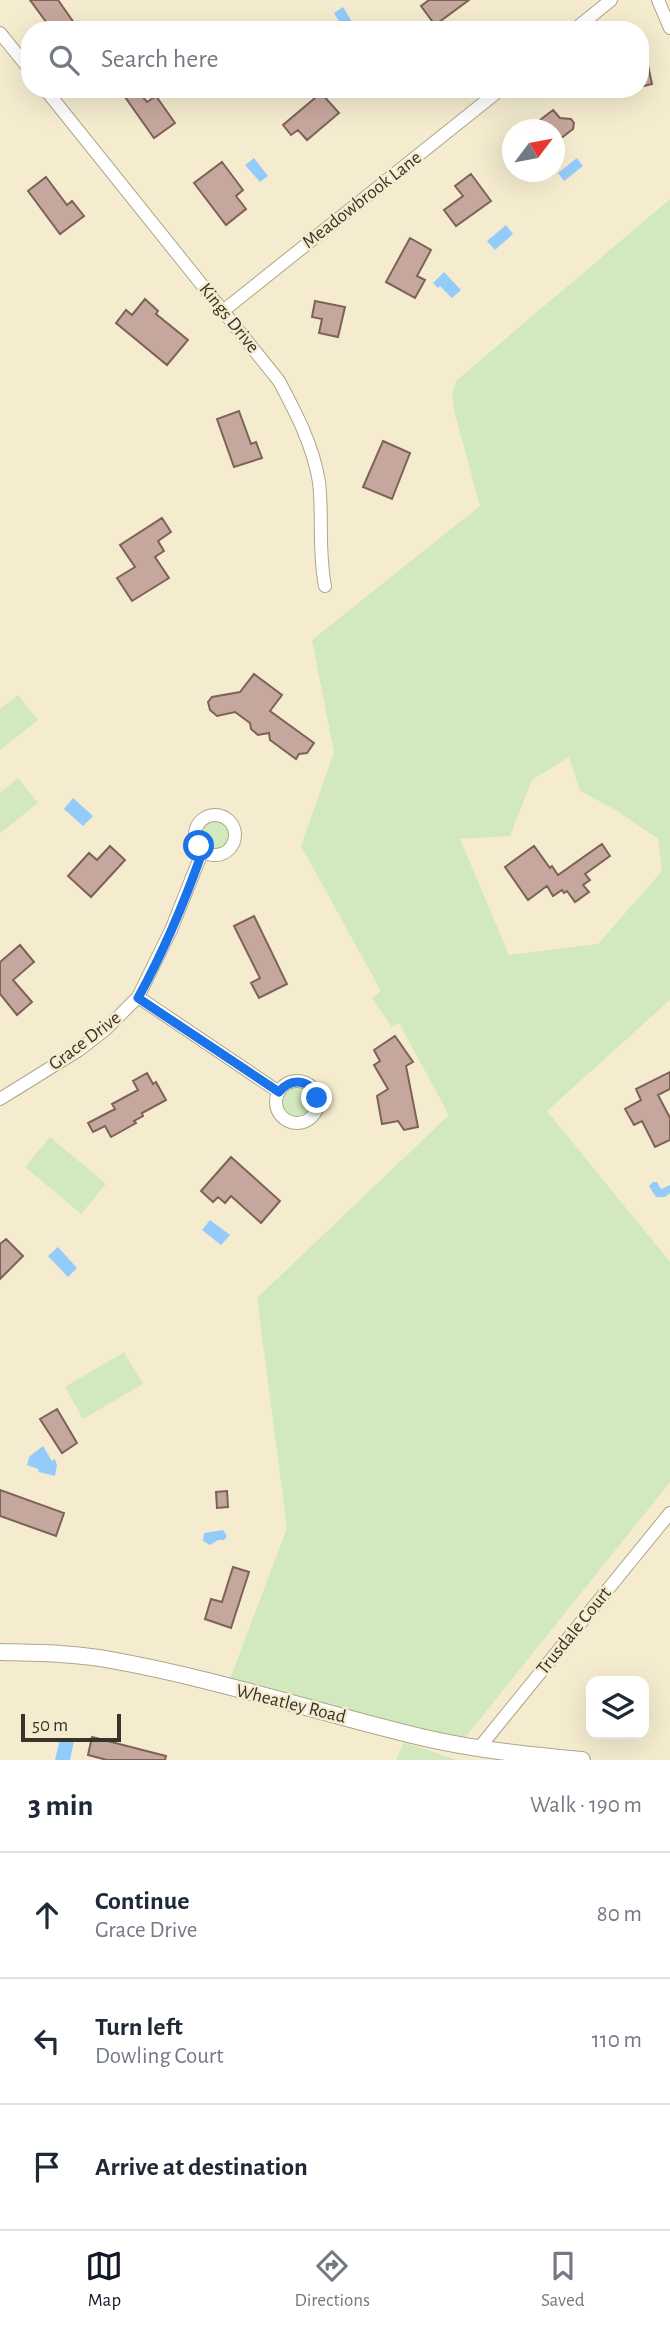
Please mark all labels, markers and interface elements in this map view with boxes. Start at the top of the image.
search box [21,21,649,98]
icon: search [45,41,83,79]
text: Search here [101,46,219,72]
north arrow [502,119,565,182]
street label: Meadowbrook Lane [299,148,425,252]
street label: Kings Drive [195,279,263,357]
route start [183,830,214,861]
street label: Grace Drive [46,1008,124,1074]
route end [301,1082,332,1113]
street label: Trusdale Court [533,1584,615,1678]
map controls [586,1676,649,1739]
button: layers [586,1676,649,1739]
street label: Wheatley Road [234,1681,348,1727]
scale bar [21,1711,121,1743]
text: 50 m [32,1716,68,1735]
text: 3 min [28,1791,93,1821]
text: Walk · 190 m [530,1794,642,1817]
text: Continue [95,1888,190,1914]
icon: ahead [28,1896,66,1934]
text: 80 m [597,1903,642,1926]
text: Grace Drive [95,1919,197,1942]
text: Turn left [95,2014,183,2040]
icon: left [28,2022,66,2060]
text: 110 m [592,2029,642,2052]
text: Dowling Court [95,2045,224,2068]
icon: arrive [28,2148,66,2186]
text: Arrive at destination [95,2154,308,2180]
tab: Map [85,2247,123,2312]
tab: Directions [294,2247,370,2312]
tab: Saved [541,2247,585,2312]

